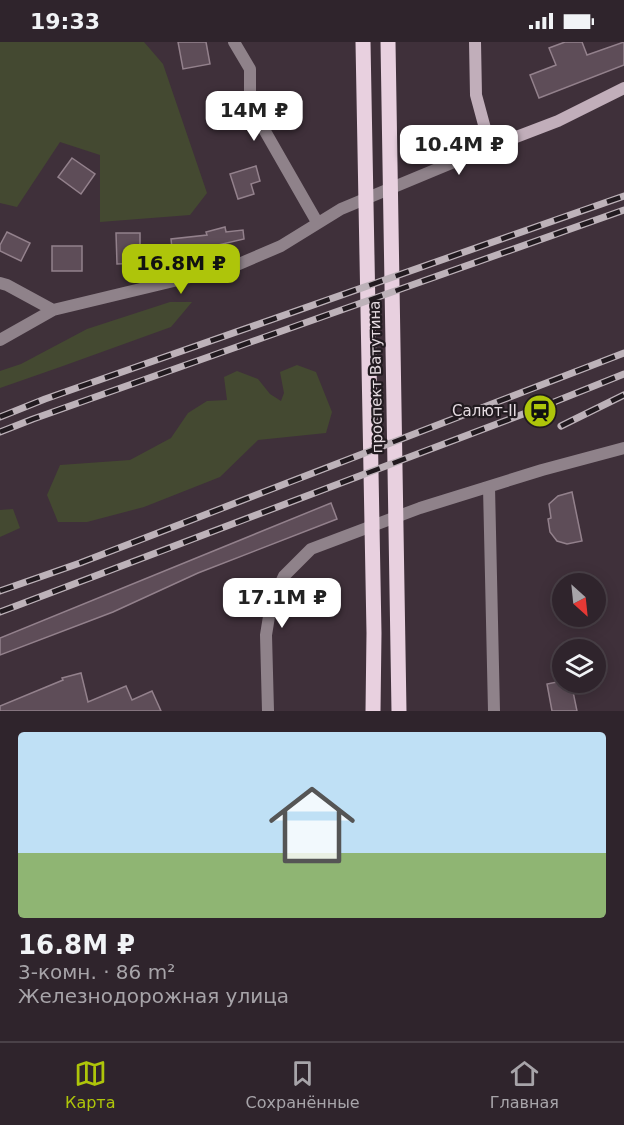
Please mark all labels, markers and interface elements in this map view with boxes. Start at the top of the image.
text: 19:33 [30,9,100,34]
pin: 14M ₽ [212,91,296,142]
text: 14M ₽ [220,98,288,122]
pin: 10.4M ₽ [404,125,514,176]
text: 10.4M ₽ [414,132,504,156]
pin: 16.8M ₽ [126,244,236,295]
text: 16.8M ₽ [136,251,226,275]
street label: проспект Ватутина [366,300,386,454]
station icon: Салют-II [522,393,558,429]
place label: Салют-II [452,402,517,420]
north arrow [552,573,606,627]
map controls [552,573,606,693]
pin: 17.1M ₽ [227,578,337,629]
text: 17.1M ₽ [237,585,327,609]
button: layers [552,639,606,693]
icon: home [258,771,366,879]
text: 16.8M ₽ [18,930,135,960]
text: 3-комн. · 86 m² [18,960,175,984]
text: Железнодорожная улица [18,984,289,1008]
tab: Карта [65,1057,116,1112]
tab: Сохранённые [246,1057,360,1112]
tab: Главная [490,1057,559,1112]

